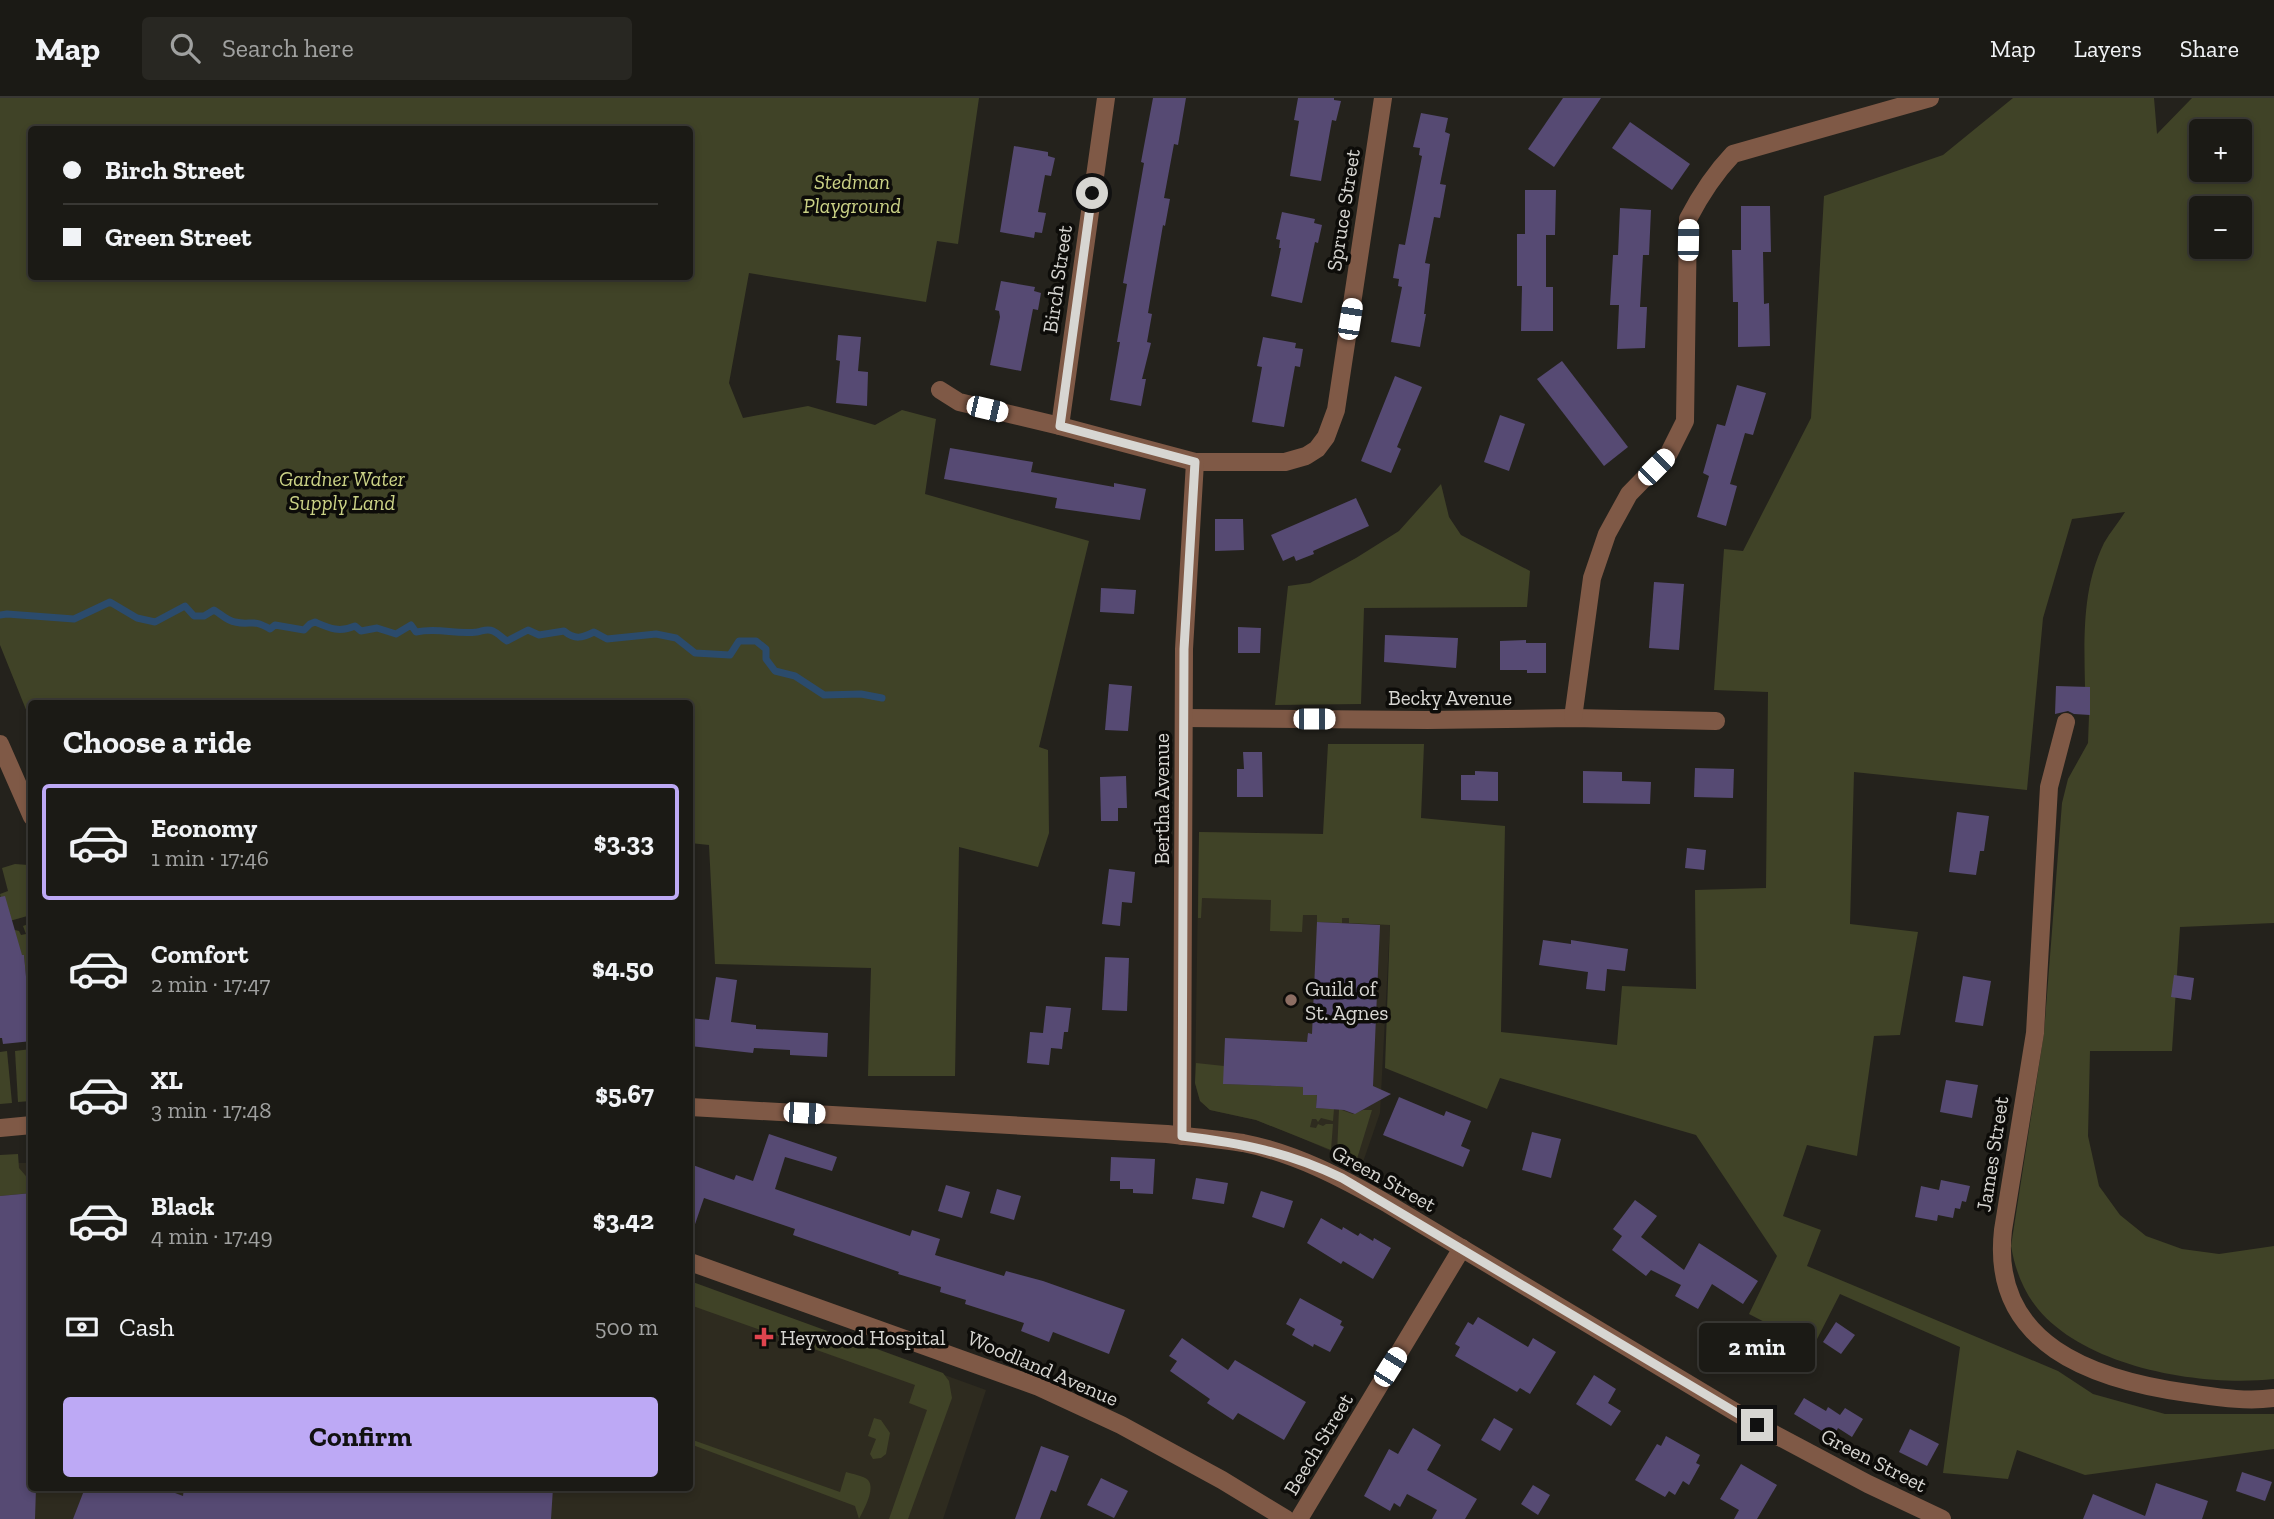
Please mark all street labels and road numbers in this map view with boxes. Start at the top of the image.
street label: Spruce Street [1321,147,1365,273]
street label: Birch Street [1037,223,1077,335]
street label: Becky Avenue [1388,685,1512,710]
street label: Bertha Avenue [1149,733,1174,865]
street label: James Street [1971,1094,2013,1213]
street label: Green Street [1328,1139,1441,1217]
street label: Woodland Avenue [964,1325,1122,1411]
street label: Beech Street [1278,1389,1358,1499]
street label: Green Street [1817,1423,1931,1497]

